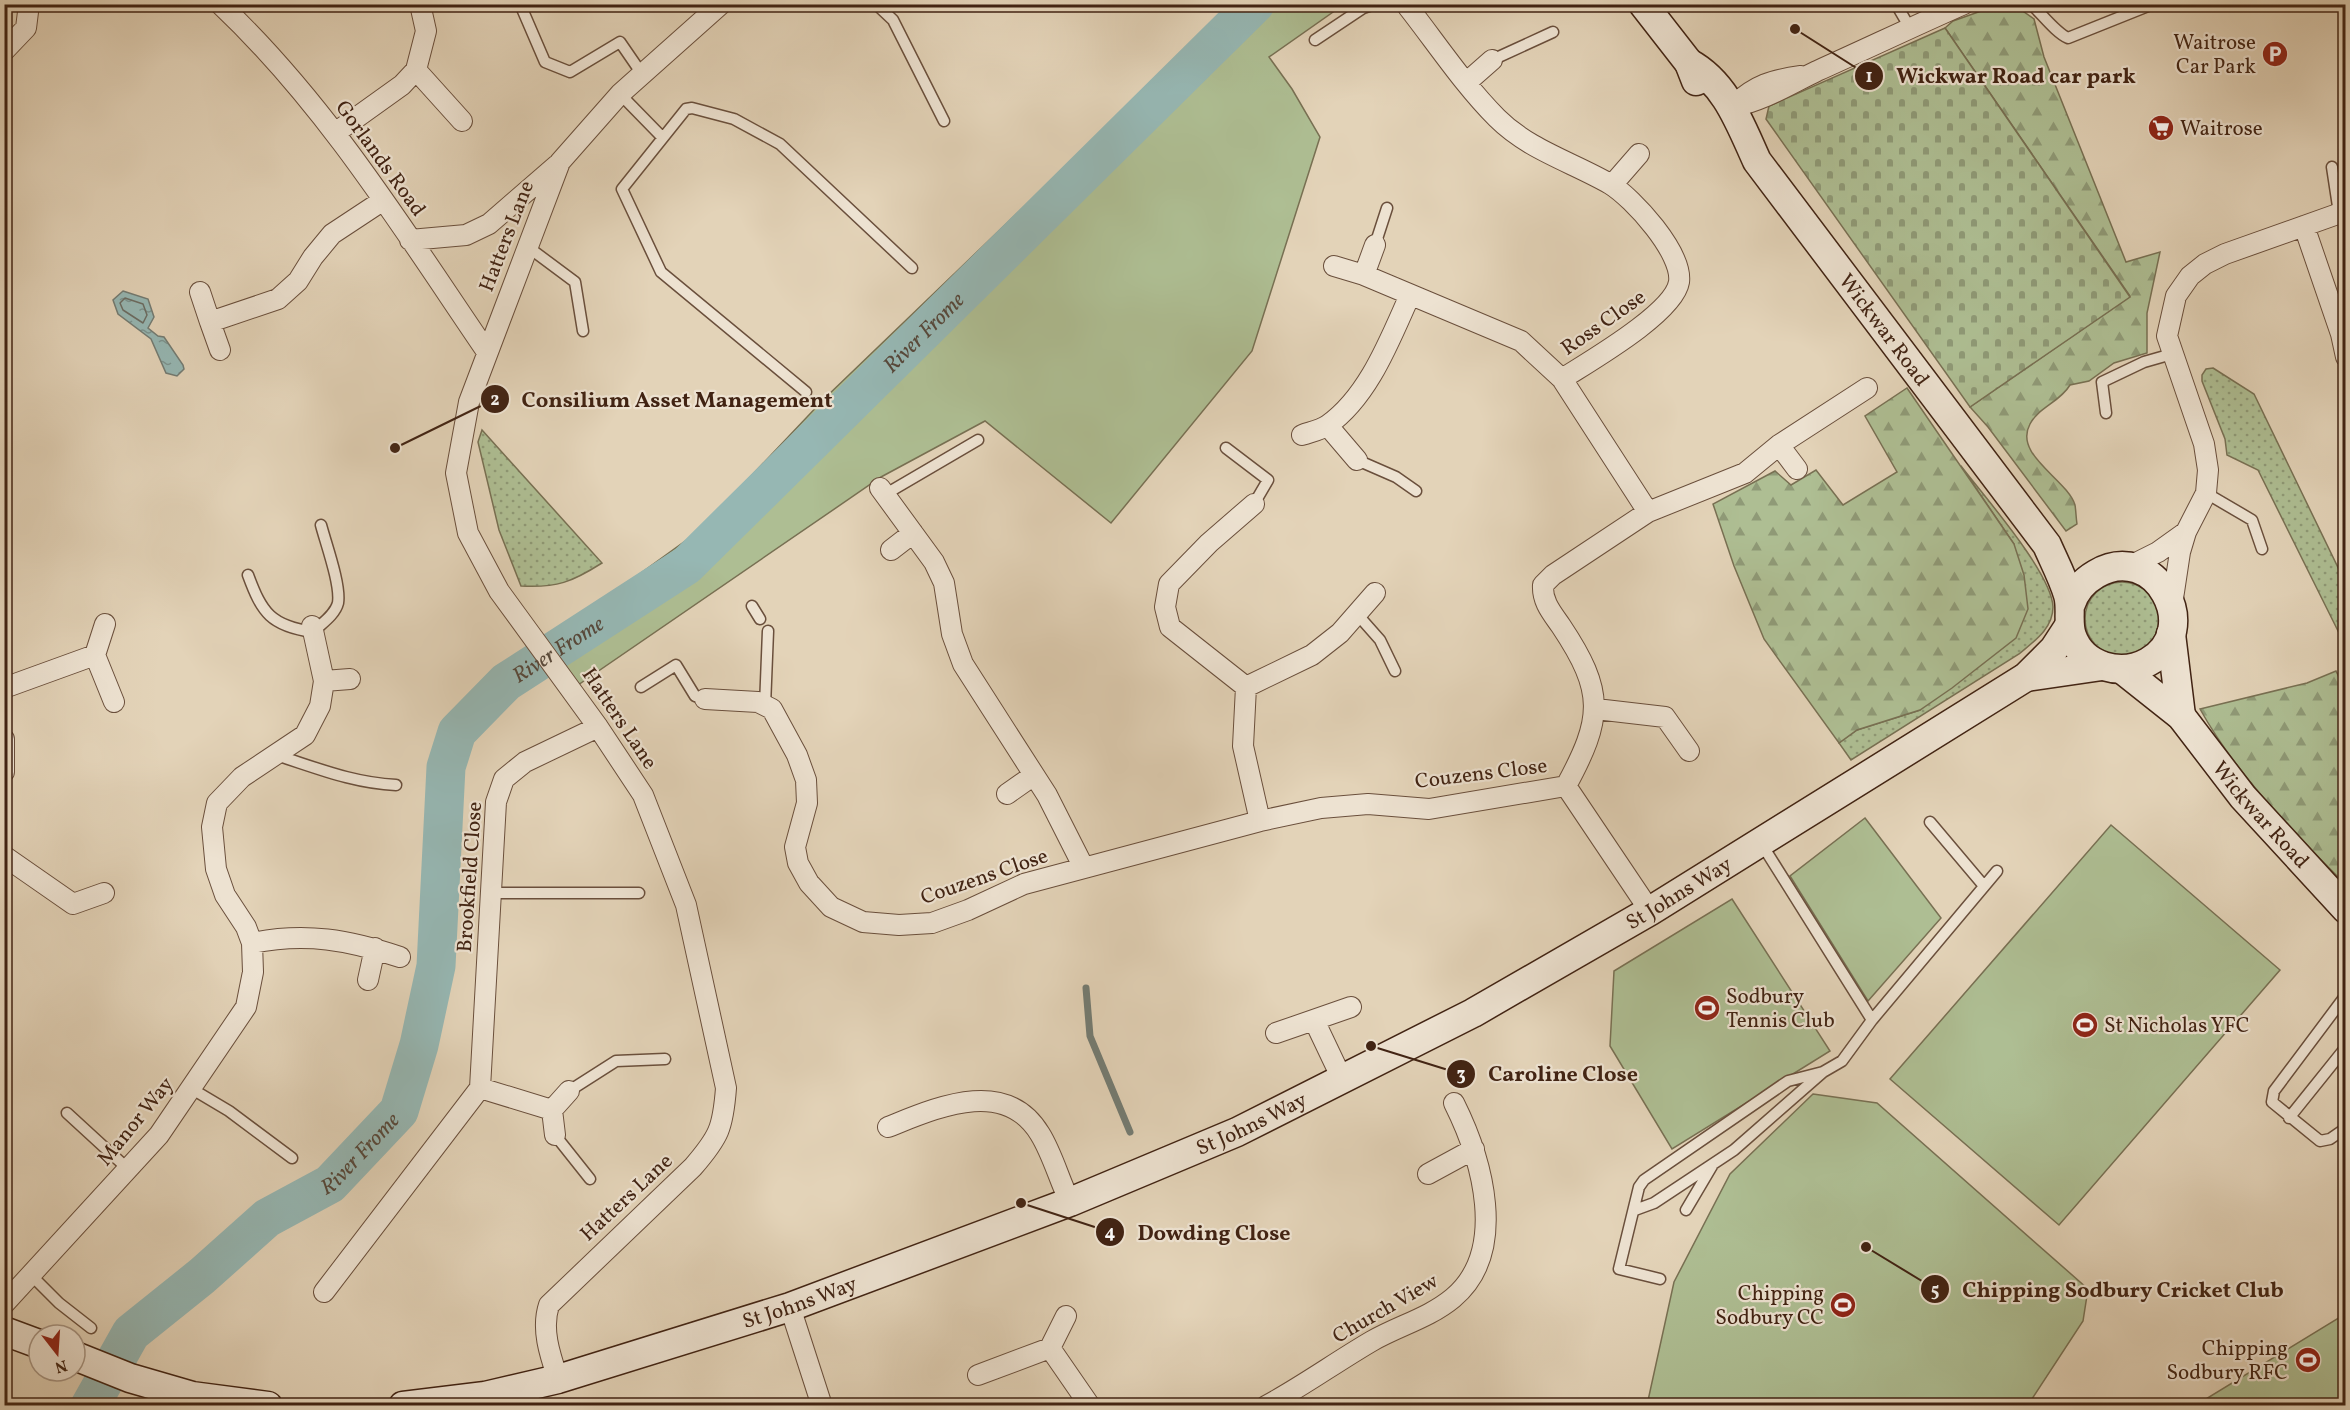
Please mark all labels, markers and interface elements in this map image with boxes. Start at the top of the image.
place label: Waitrose Car Park [2173,29,2257,82]
parking icon: Waitrose Car Park [2260,39,2290,69]
callout: Wickwar Road car park [1854,56,2147,96]
text: Wickwar Road car park [1896,62,2136,93]
text: 1 [1865,65,1873,90]
street label: Gorlands Road [328,95,432,223]
supermarket icon: Waitrose [2146,113,2176,143]
place label: Waitrose [2180,115,2263,144]
street label: Hatters Lane [473,177,542,296]
street label: Wickwar Road [1831,268,1935,393]
street label: Ross Close [1556,283,1652,363]
water label: River Frome [877,286,973,381]
callout: Consilium Asset Management [480,379,845,419]
text: Consilium Asset Management [522,386,832,417]
text: 2 [490,388,500,413]
water label: River Frome [507,610,611,692]
street label: Hatters Lane [574,662,663,775]
street label: Couzens Close [1413,752,1549,797]
street label: Wickwar Road [2205,756,2315,876]
street label: Brookfield Close [451,801,490,953]
street label: Couzens Close [917,842,1052,913]
street label: St Johns Way [1621,850,1738,938]
place label: Sodbury Tennis Club [1726,983,1835,1036]
sports icon: Sodbury Tennis Club [1692,993,1722,1023]
sports icon: St Nicholas YFC [2070,1010,2100,1040]
place label: St Nicholas YFC [2104,1012,2249,1041]
callout: Caroline Close [1446,1054,1650,1094]
text: Caroline Close [1488,1060,1638,1091]
text: 3 [1456,1063,1466,1088]
street label: Manor Way [91,1071,181,1173]
street label: St Johns Way [1192,1086,1313,1164]
water label: River Frome [316,1107,408,1204]
street label: Hatters Lane [574,1148,680,1249]
callout: Dowding Close [1095,1212,1303,1252]
text: Dowding Close [1137,1219,1291,1250]
text: 4 [1105,1221,1116,1246]
street label: Church View [1328,1267,1444,1351]
callout: Chipping Sodbury Cricket Club [1920,1269,2296,1309]
street label: St Johns Way [739,1270,862,1337]
text: Chipping Sodbury Cricket Club [1962,1276,2284,1307]
text: 5 [1931,1279,1939,1304]
place label: Chipping Sodbury CC [1715,1280,1824,1333]
sports icon: Chipping Sodbury CC [1828,1290,1858,1320]
north arrow [27,1323,87,1383]
place label: Chipping Sodbury RFC [2166,1335,2288,1388]
sports icon: Chipping Sodbury RFC [2293,1345,2323,1375]
text: N [52,1353,70,1378]

